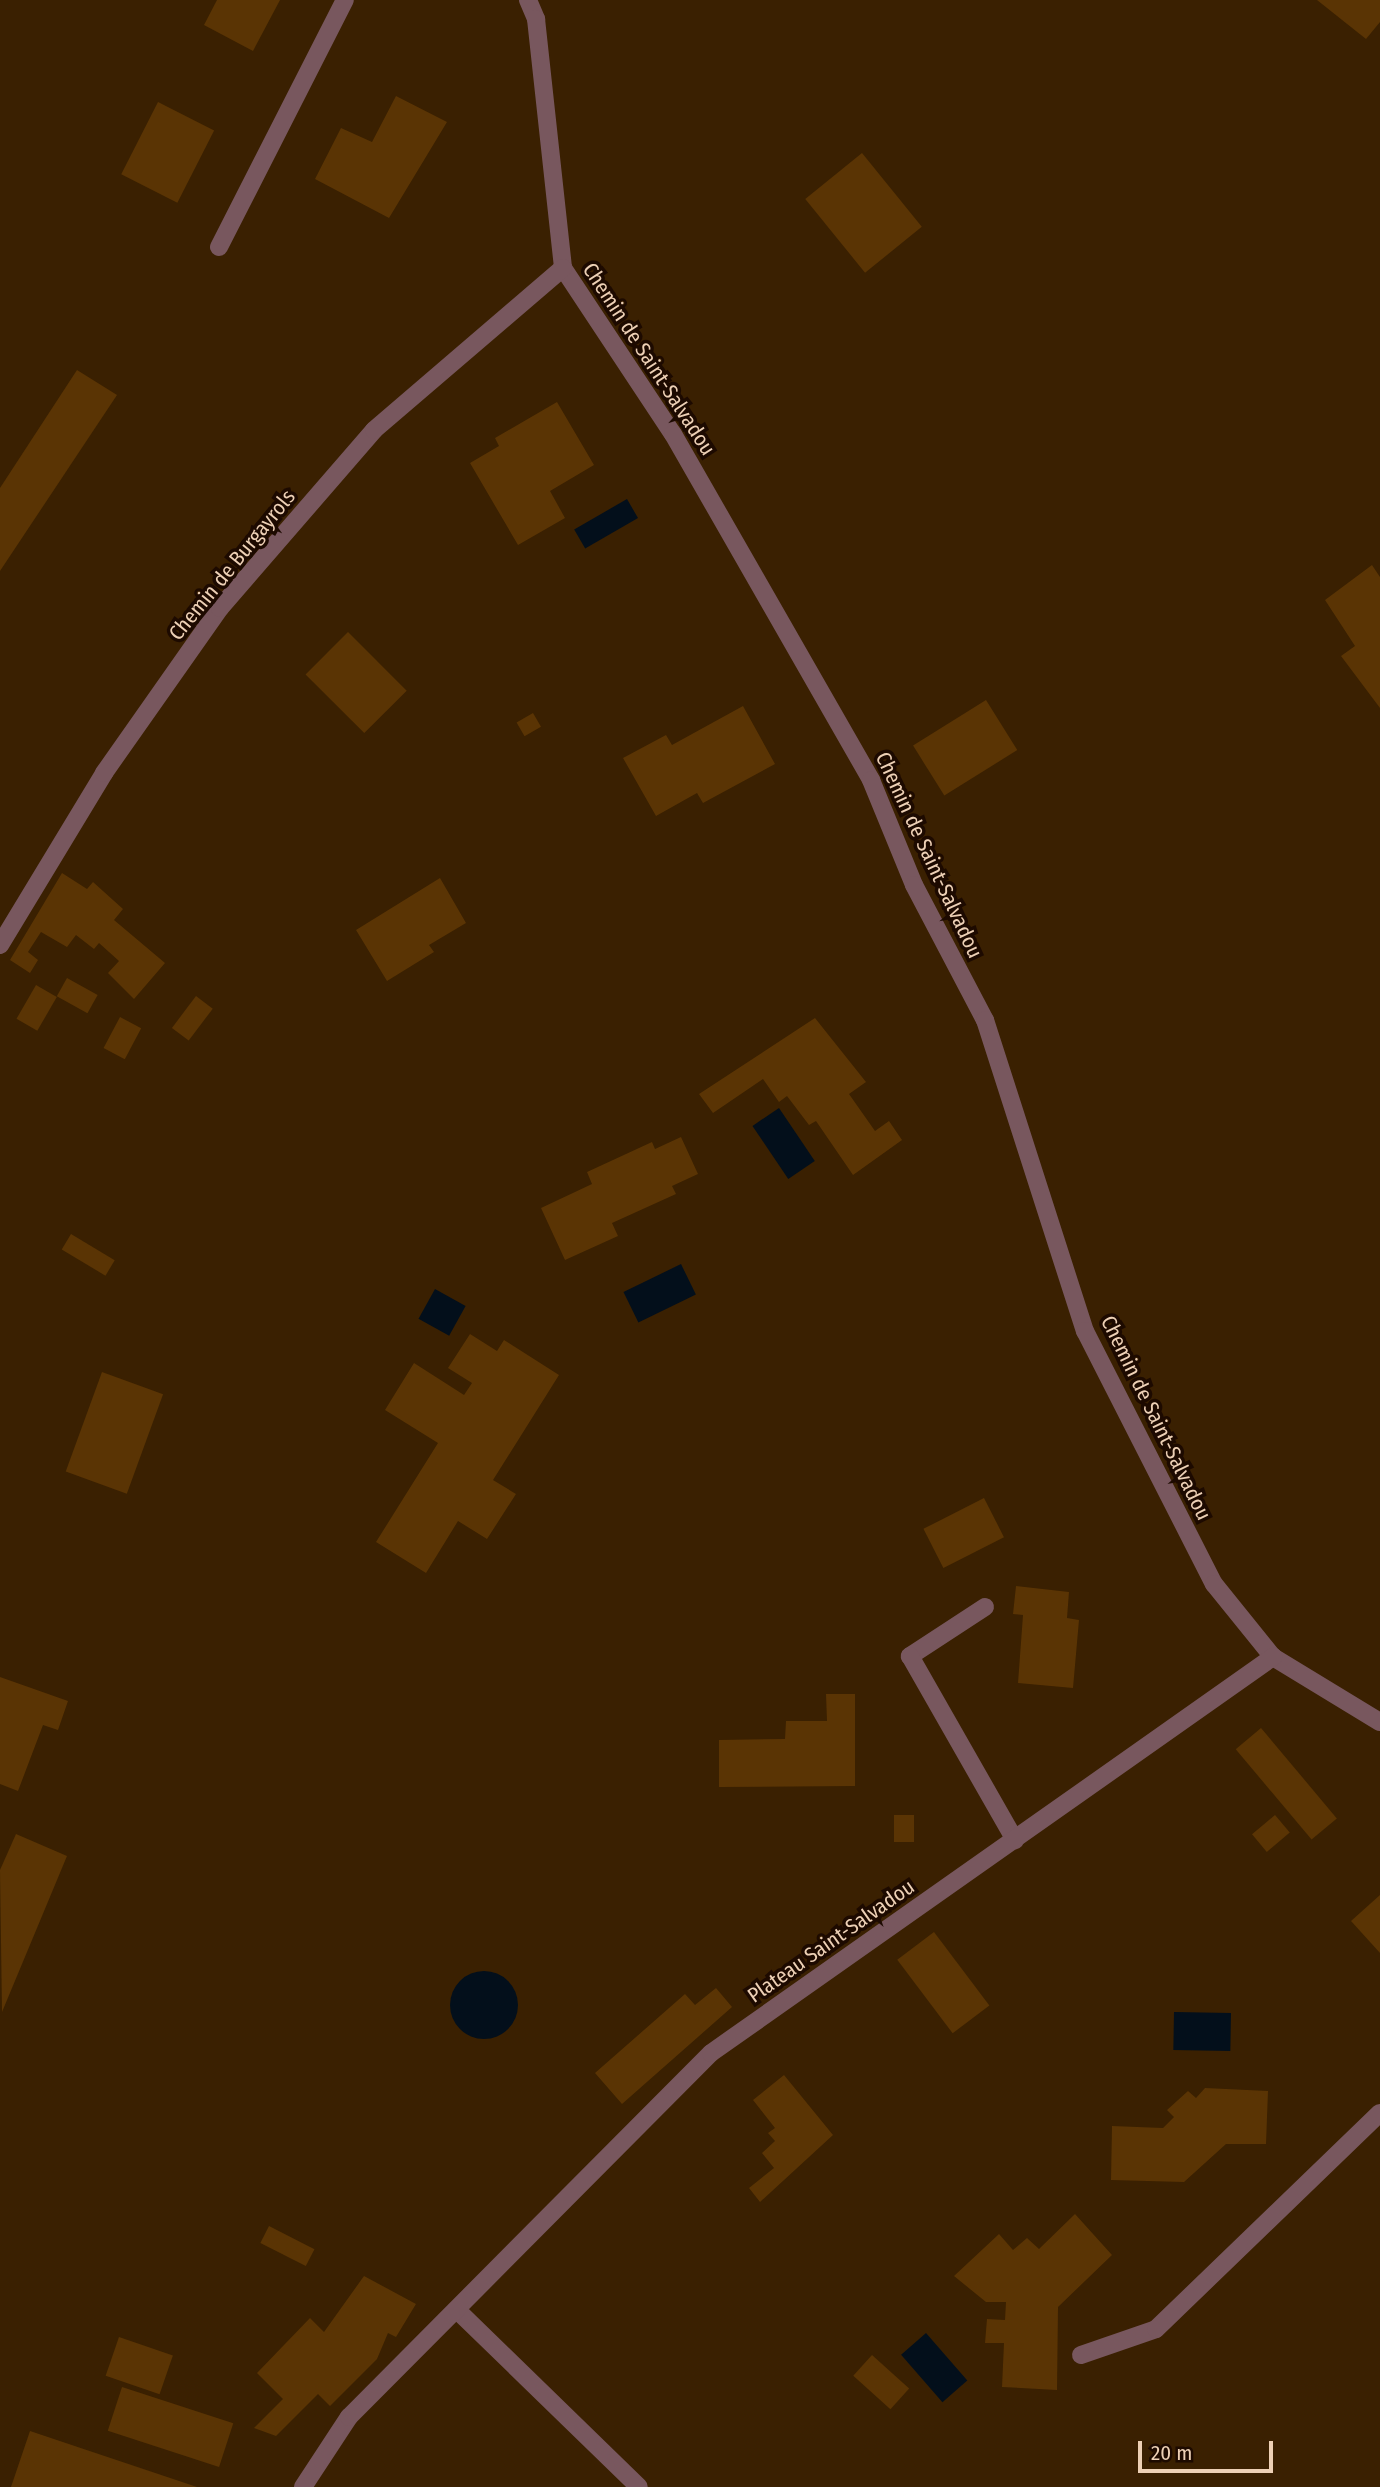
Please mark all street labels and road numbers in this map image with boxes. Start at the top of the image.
street label: Chemin de Saint-Salvadou [577,258,721,460]
street label: Chemin de Burgayrols [164,485,300,645]
street label: Chemin de Saint-Salvadou [870,748,988,962]
street label: Chemin de Saint-Salvadou [1095,1312,1217,1524]
street label: Plateau Saint-Salvadou [743,1874,919,2008]

